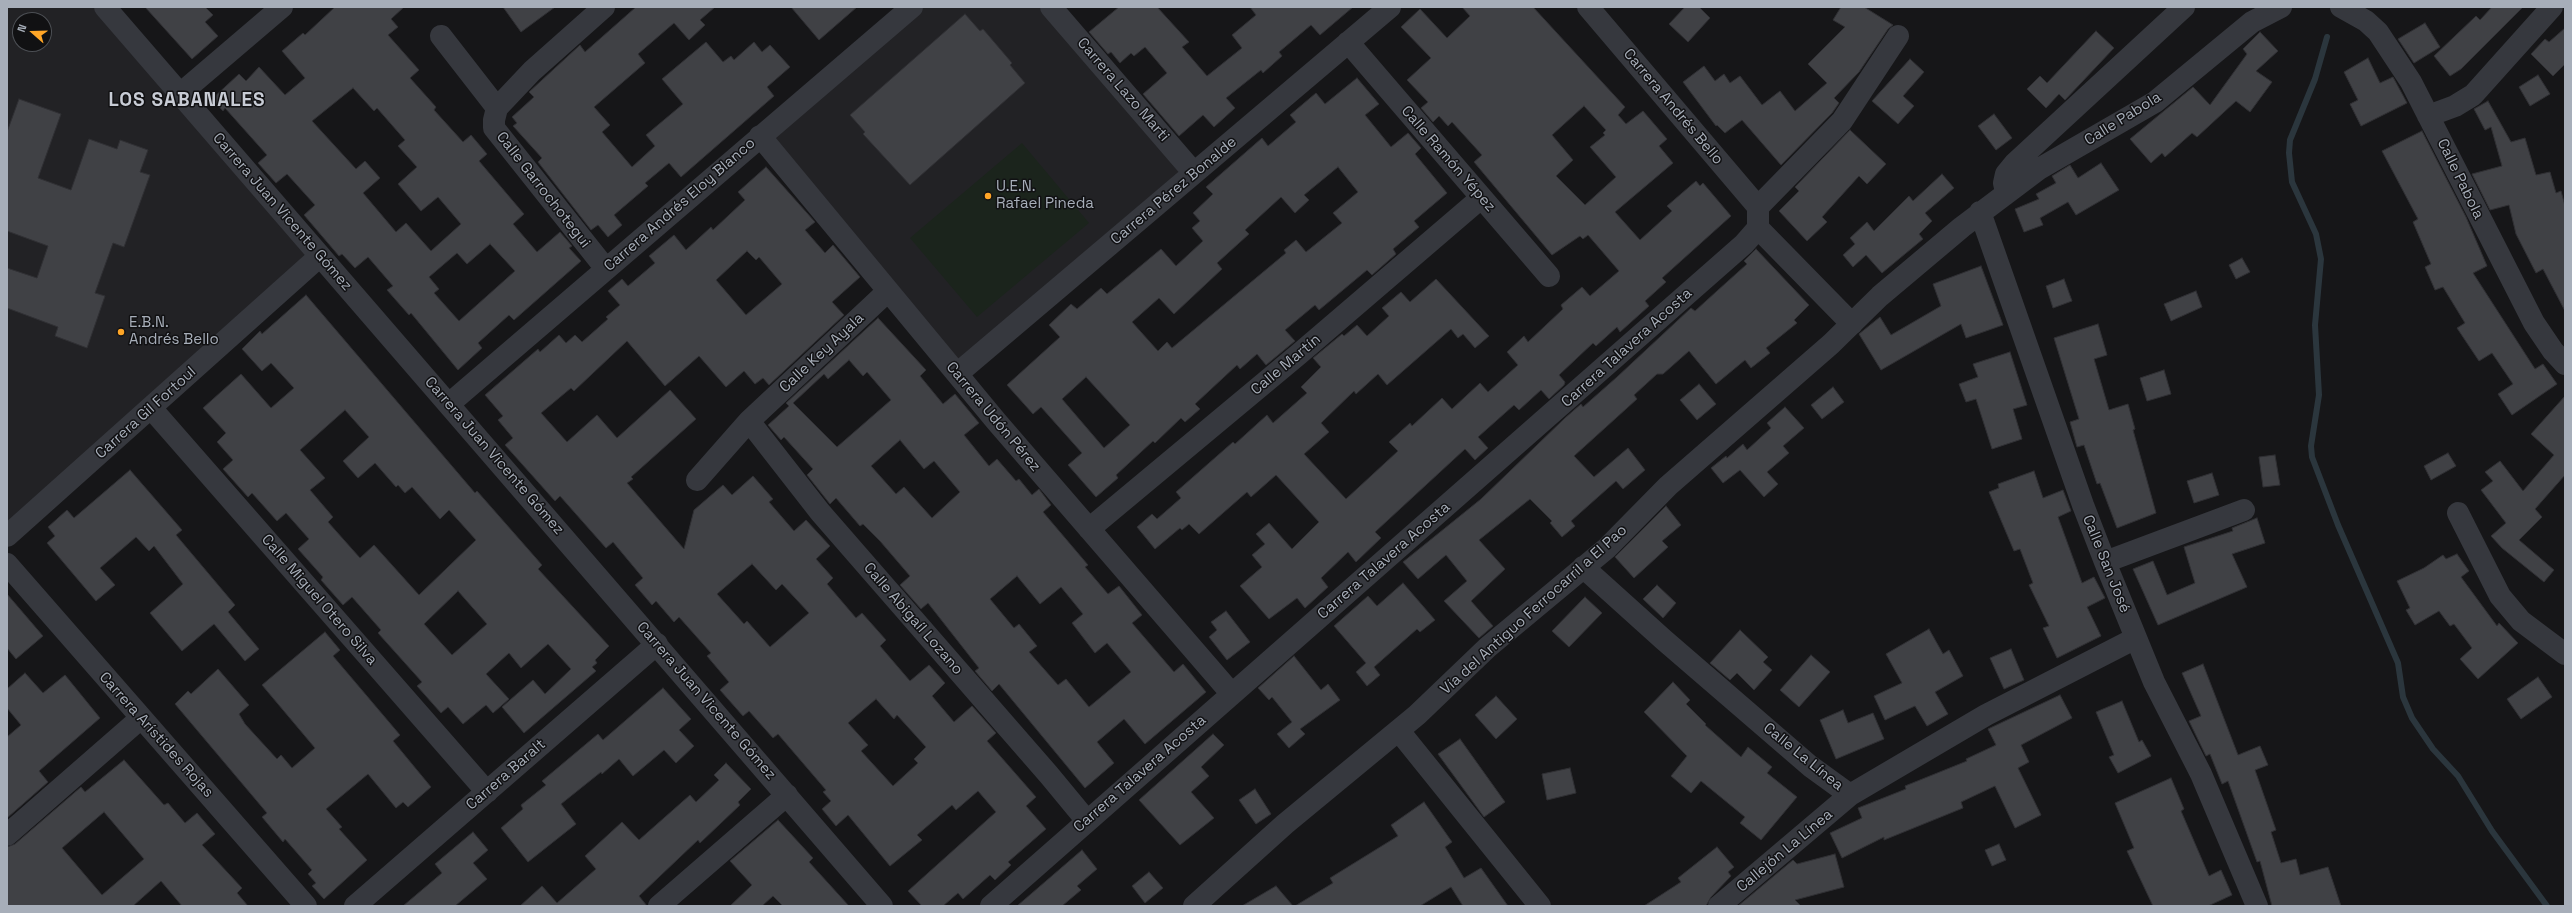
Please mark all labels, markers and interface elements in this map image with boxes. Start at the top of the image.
north arrow [12,12,52,52]
text: N [14,22,30,34]
street label: Carrera Lazo Marti [1073,35,1173,145]
street label: Carrera Andrés Bello [1619,45,1727,169]
street label: Calle Pabola [2081,88,2165,150]
district label: LOS SABANALES [108,90,266,112]
street label: Calle Ramón Yépez [1397,102,1499,216]
street label: Calle Garrochotegui [492,128,594,252]
street label: Carrera Juan Vicente Gómez [209,129,355,295]
street label: Carrera Pérez Bonalde [1107,133,1241,249]
street label: Carrera Andrés Eloy Blanco [601,134,759,276]
street label: Calle Pabola [2433,136,2487,222]
place label: U.E.N. Rafael Pineda [996,178,1094,213]
marker: U.E.N. Rafael Pineda [983,191,993,201]
street label: Carrera Talavera Acosta [1558,285,1696,411]
street label: Calle Key Ayala [776,309,868,397]
place label: E.B.N. Andrés Bello [129,314,219,349]
marker: E.B.N. Andrés Bello [116,327,126,337]
street label: Calle Martín [1248,331,1324,399]
street label: Carrera Udón Pérez [942,359,1044,475]
street label: Carrera Gil Fortoul [92,363,200,463]
street label: Carrera Juan Vicente Gómez [421,373,567,539]
street label: Carrera Talavera Acosta [1314,499,1454,623]
street label: Calle San José [2078,513,2134,615]
street label: Vía del Antiguo Ferrocarril a El Pao [1437,521,1631,699]
street label: Calle Miguel Otero Silva [257,531,381,669]
street label: Calle Abigaíl Lozano [859,559,967,679]
street label: Carrera Juan Vicente Gómez [633,618,779,784]
street label: Carrera Arístides Rojas [95,669,217,801]
street label: Carrera Talavera Acosta [1070,712,1210,836]
street label: Calle La Línea [1759,719,1847,795]
street label: Carrera Baralt [463,736,549,814]
street label: Callejón La Línea [1733,806,1837,896]

